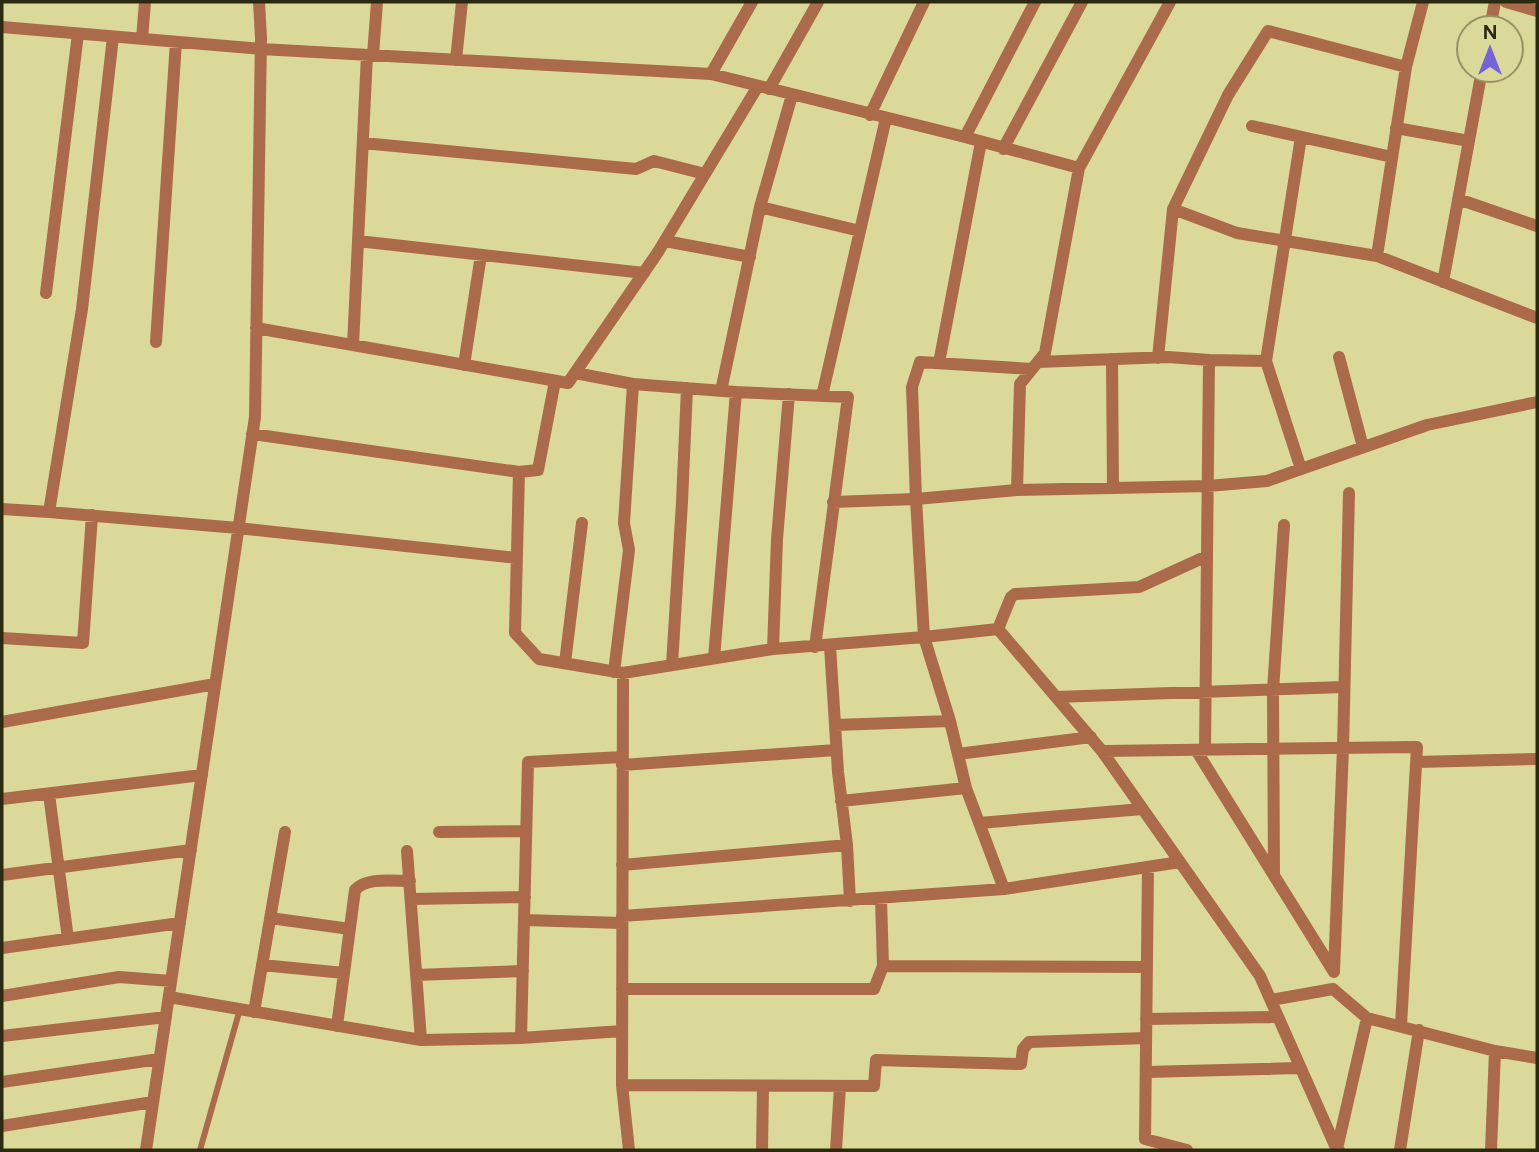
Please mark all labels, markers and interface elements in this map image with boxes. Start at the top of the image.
north arrow [1455,14,1525,84]
text: N [1483,21,1497,44]

